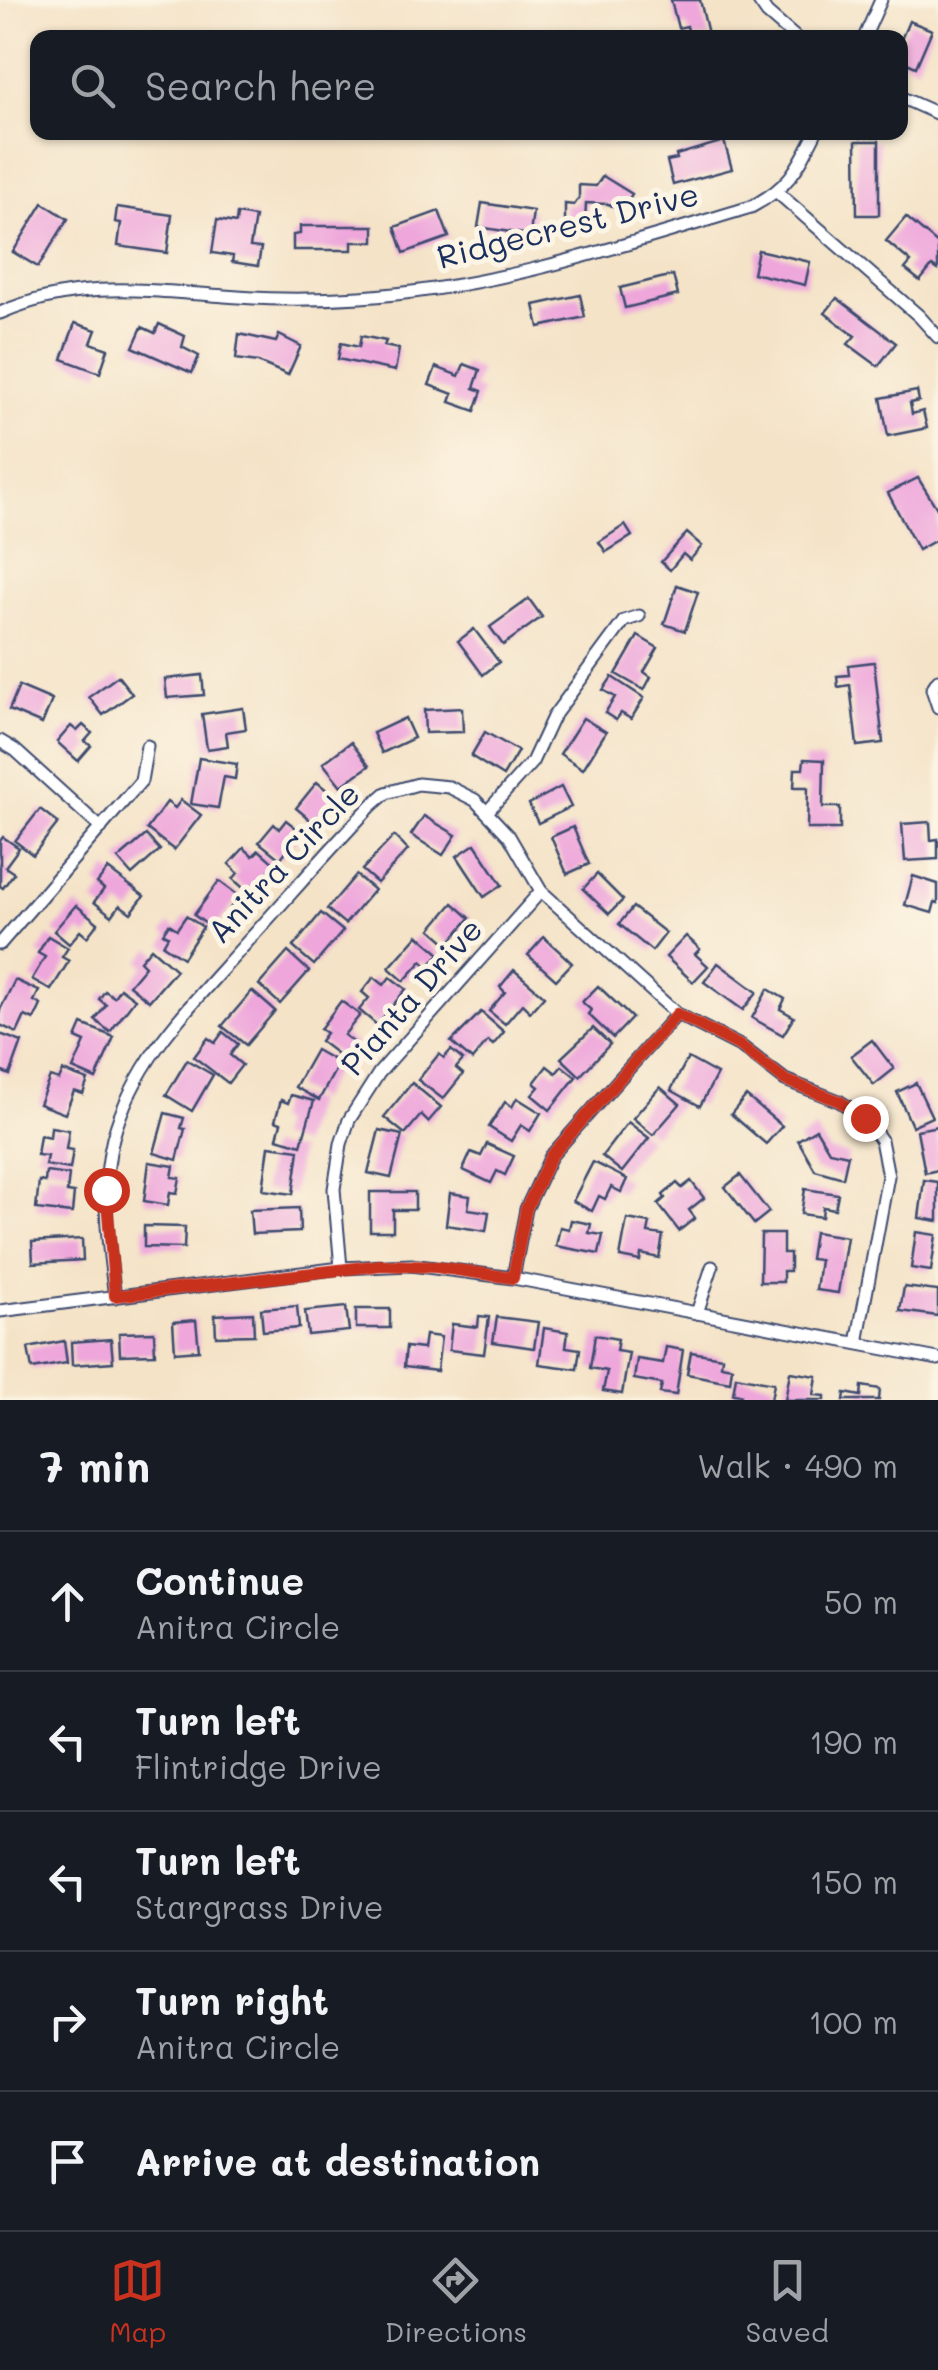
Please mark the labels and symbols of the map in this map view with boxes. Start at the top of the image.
street label: Ridgecrest Drive [432,171,703,277]
street label: Anitra Circle [197,772,368,951]
street label: Pianta Drive [330,908,491,1083]
route end [843,1096,889,1142]
route start [84,1168,130,1214]

